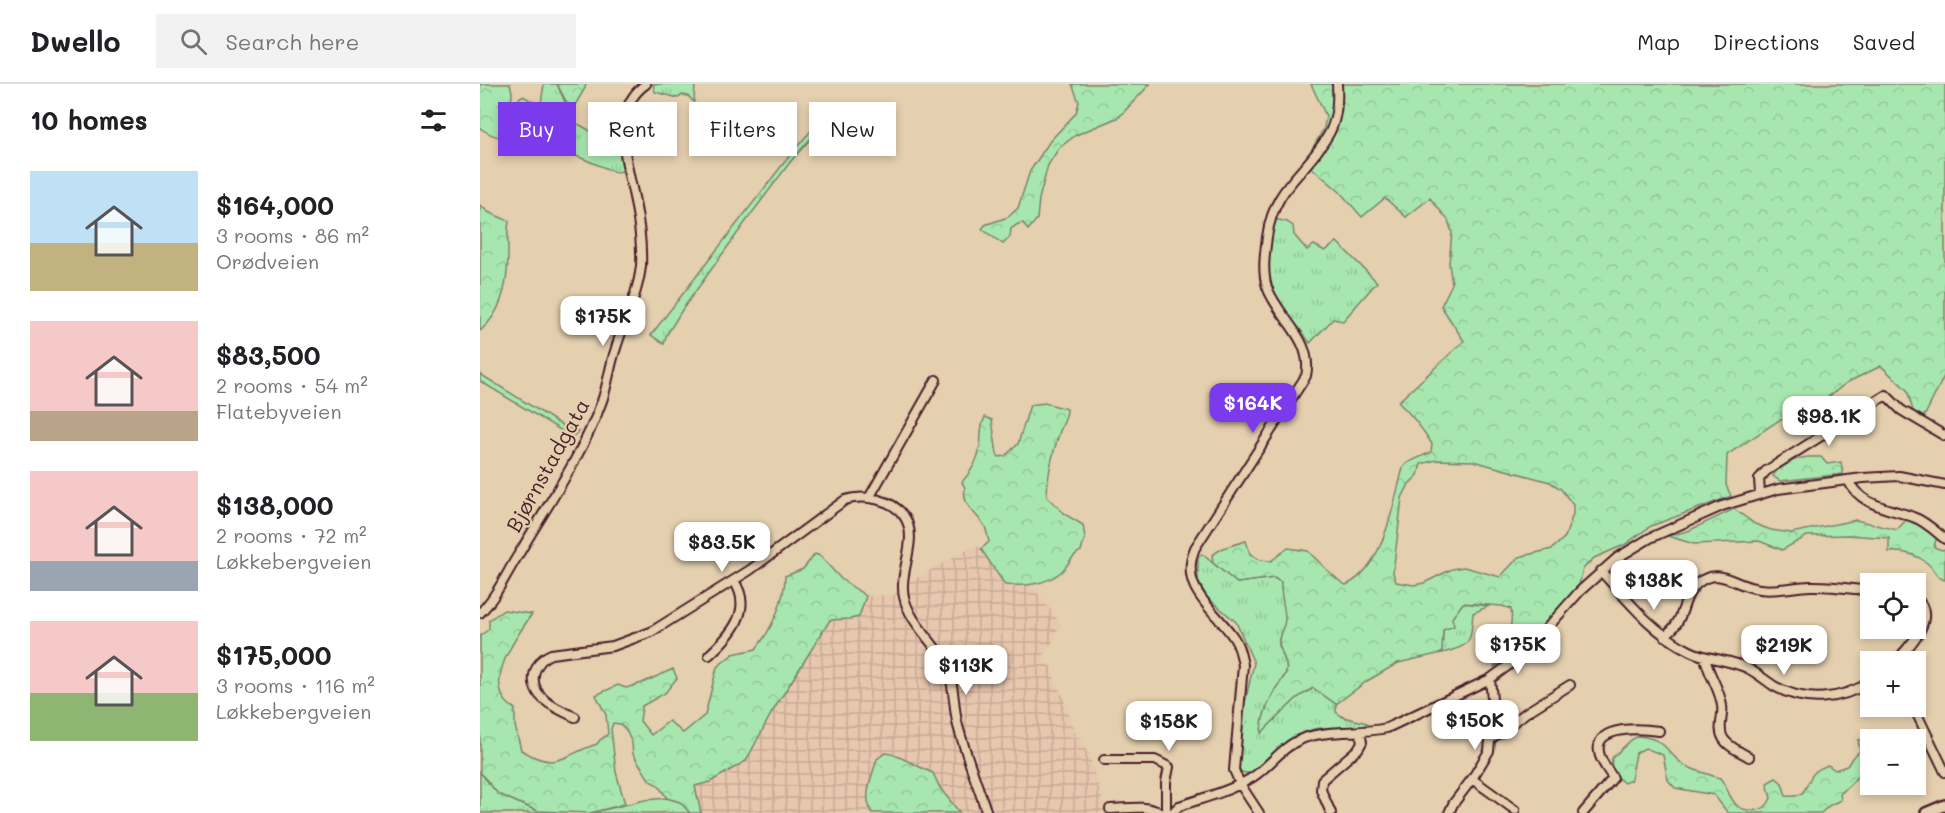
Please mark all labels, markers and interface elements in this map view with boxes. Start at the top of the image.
search box [156,14,576,68]
text: Dwello [30,23,120,59]
icon: search [177,25,210,58]
text: Search here [225,27,359,56]
text: Map [1637,28,1680,55]
text: Directions [1713,28,1820,55]
text: Saved [1853,28,1915,55]
chip: Buy [498,102,576,156]
chip: Rent [588,102,677,156]
chip: Filters [689,102,797,156]
chip: New [809,102,896,156]
text: 10 homes [30,103,148,137]
icon: filters [417,104,450,137]
text: $164,000 [216,188,334,222]
icon: home [78,195,150,267]
text: 3 rooms · 86 m² [216,222,369,248]
text: Orødveien [216,248,319,274]
pin: $175K [561,296,645,347]
text: $175K [574,302,632,328]
text: $83,500 [216,338,320,372]
icon: home [78,345,150,417]
text: 2 rooms · 54 m² [216,372,368,398]
pin: $164K [1211,383,1295,434]
text: $164K [1223,389,1283,415]
street label: Bjørnstadgata [499,394,595,536]
pin: $98.1K [1780,396,1878,447]
text: Flatebyveien [216,398,342,424]
text: $98.1K [1797,402,1861,428]
text: $138,000 [216,488,333,522]
icon: home [78,495,150,567]
text: 2 rooms · 72 m² [216,522,367,548]
pin: $83.5K [673,522,771,573]
text: $83.5K [688,528,756,554]
text: Løkkebergveien [216,548,371,574]
pin: $138K [1612,560,1696,611]
text: $138K [1625,566,1683,592]
map controls [1860,573,1926,795]
button: locate [1860,573,1926,639]
pin: $175K [1476,624,1560,675]
pin: $219K [1742,625,1826,676]
text: $175K [1489,630,1547,656]
text: $219K [1755,631,1813,657]
text: $175,000 [216,638,331,672]
icon: home [78,645,150,717]
pin: $113K [924,645,1008,696]
text: $113K [938,651,994,677]
button: + [1860,651,1926,717]
text: 3 rooms · 116 m² [216,672,375,698]
text: Løkkebergveien [216,698,371,724]
pin: $150K [1433,700,1517,751]
pin: $158K [1127,701,1211,752]
text: $150K [1446,706,1504,732]
text: $158K [1140,707,1198,733]
button: − [1860,729,1926,795]

